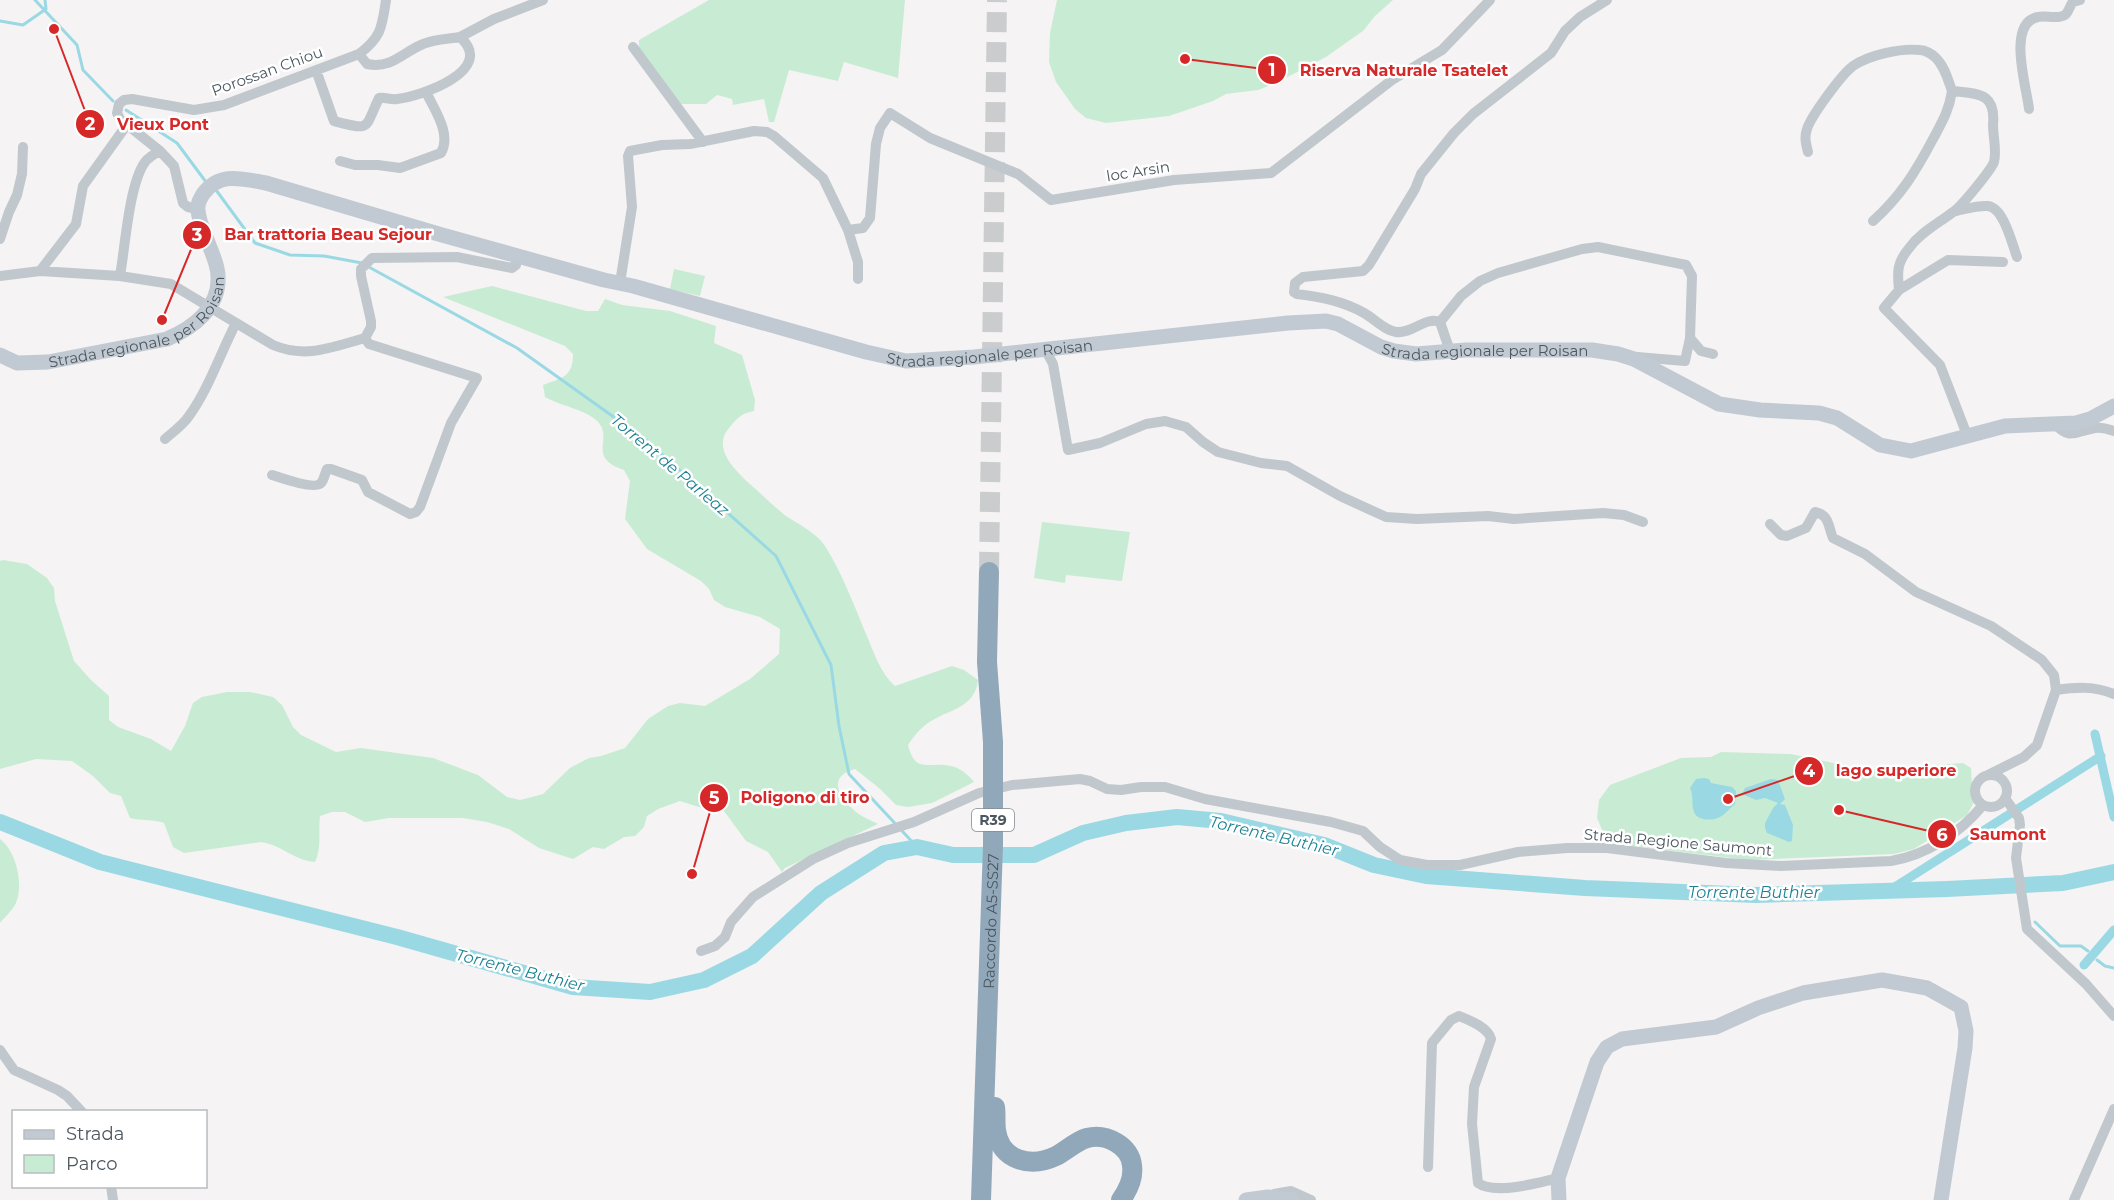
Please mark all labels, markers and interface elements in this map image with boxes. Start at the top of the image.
street label: Porossan Chiou [209,42,325,100]
callout: Riserva Naturale Tsatelet [1257,53,1520,87]
text: 1 [1268,59,1276,81]
text: Riserva Naturale Tsatelet [1300,61,1508,80]
callout: Vieux Pont [75,107,221,141]
text: 2 [85,113,96,135]
text: Vieux Pont [116,115,209,134]
street label: loc Arsin [1105,157,1171,185]
callout: Bar trattoria Beau Sejour [182,218,443,252]
text: 3 [191,224,203,246]
text: Bar trattoria Beau Sejour [224,225,432,244]
street label: Strada regionale per Roisan [47,276,228,371]
street label: Strada regionale per Roisan [885,335,1094,371]
street label: Strada regionale per Roisan [1379,338,1588,364]
water label: Torrent de Parleaz [607,410,733,520]
callout: lago superiore [1794,754,1969,788]
text: 4 [1803,760,1816,782]
text: lago superiore [1836,761,1956,780]
callout: Poligono di tiro [699,781,882,815]
text: 5 [709,787,720,809]
text: Poligono di tiro [741,788,869,807]
road number: R39 [972,809,1014,831]
water label: Torrente Buthier [1208,812,1341,860]
callout: Saumont [1927,817,2058,851]
street label: Strada Regione Saumont [1583,824,1773,860]
text: 6 [1936,824,1948,846]
text: Saumont [1970,825,2046,844]
street label: Raccordo A5-SS27 [979,853,1002,989]
water label: Torrente Buthier [1688,883,1821,902]
water label: Torrente Buthier [454,945,587,995]
legend [12,1110,207,1188]
text: Strada [66,1123,124,1145]
text: Parco [66,1153,118,1175]

